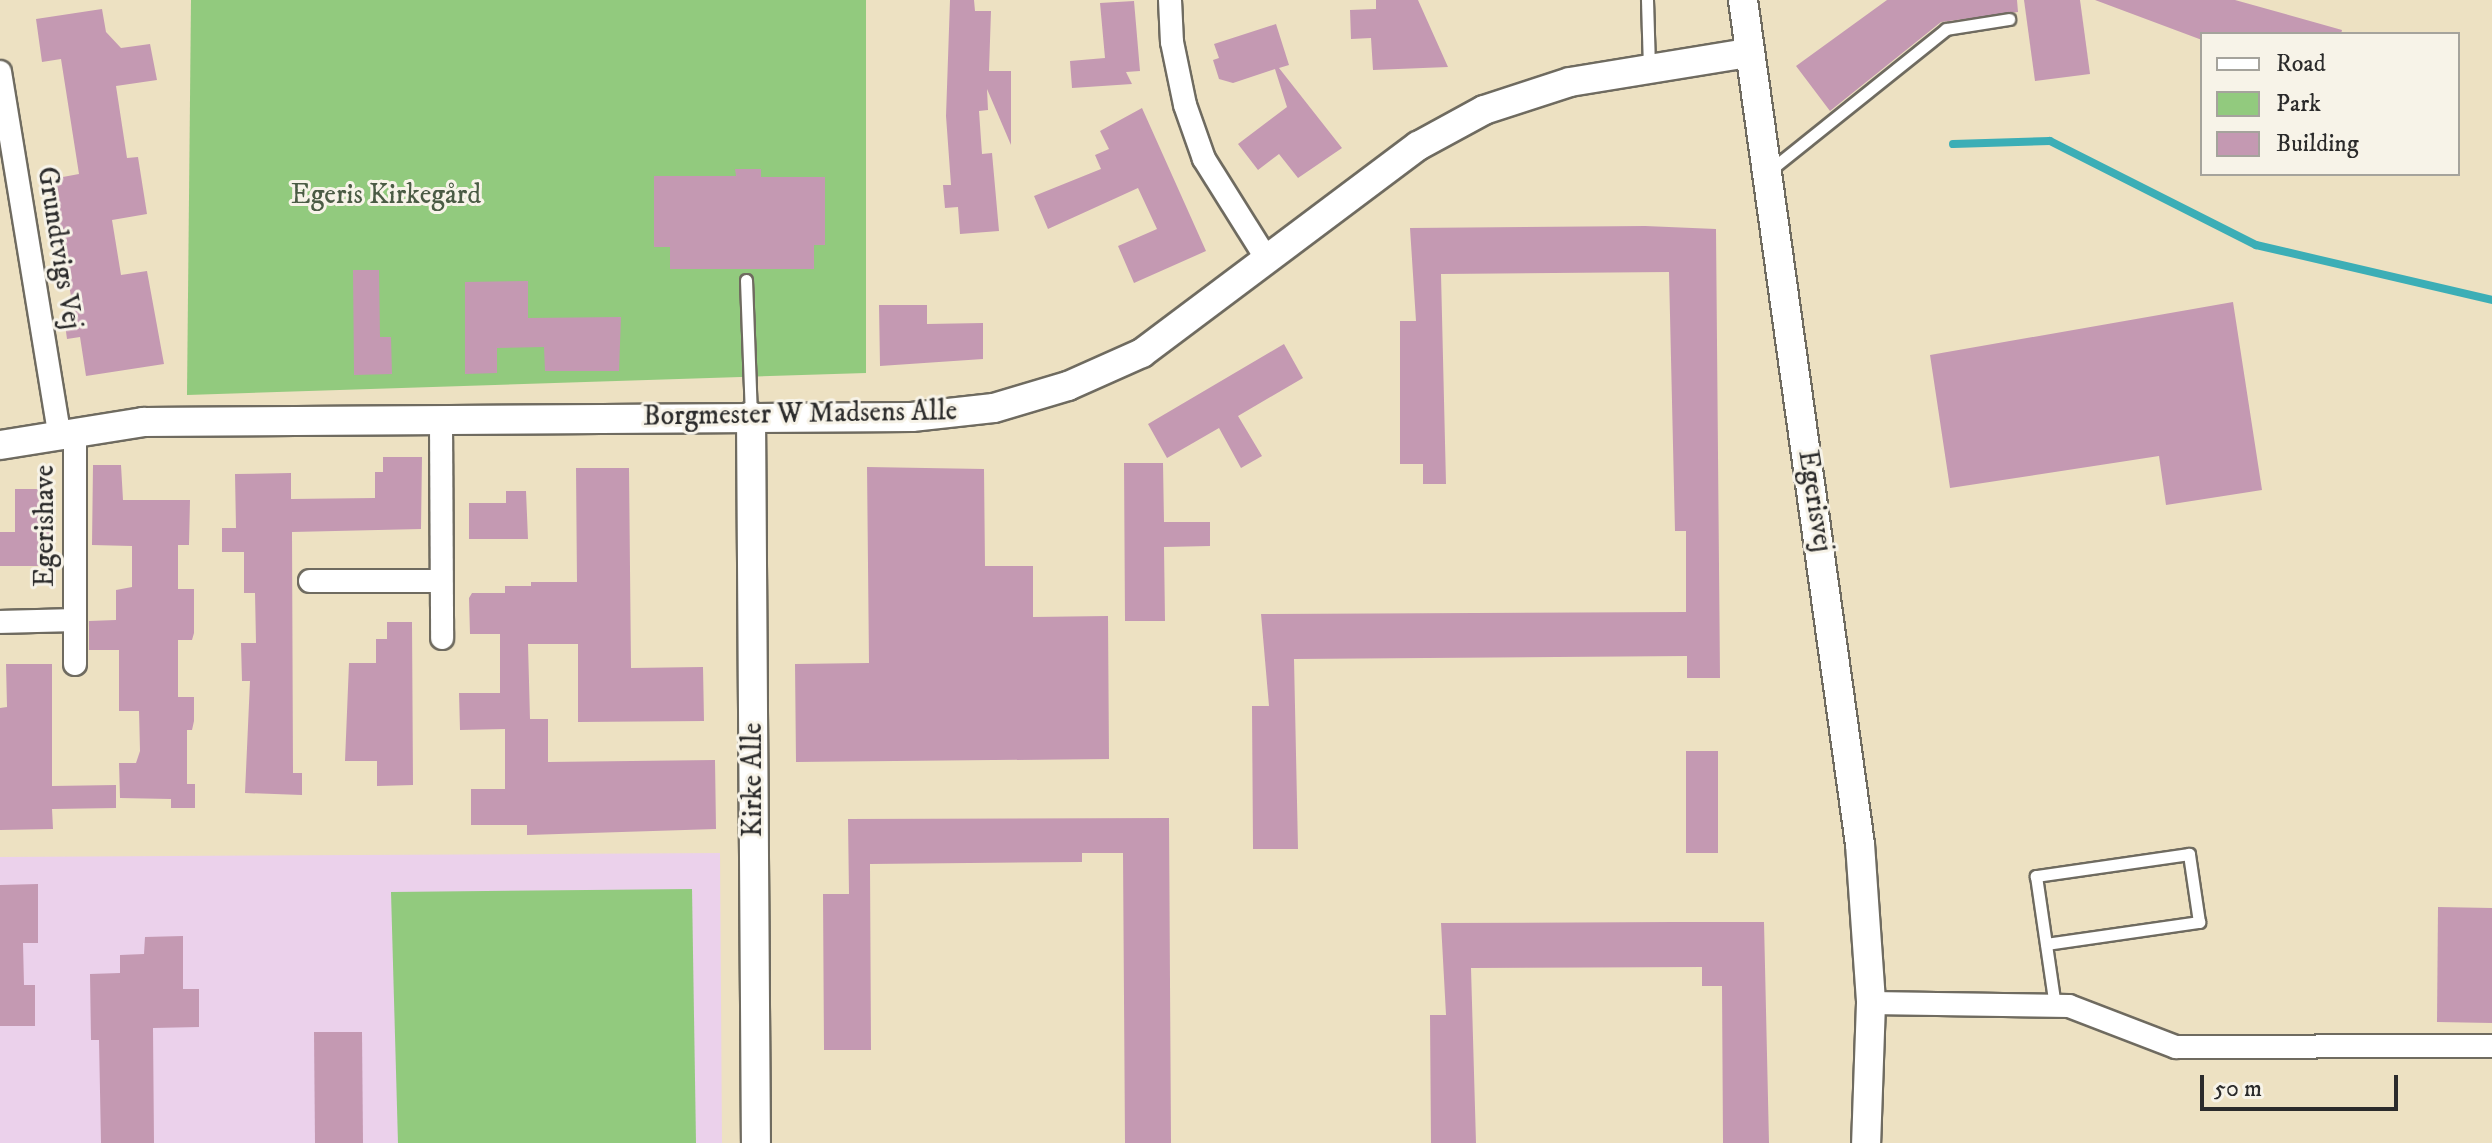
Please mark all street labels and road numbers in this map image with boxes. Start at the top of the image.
street label: Grundtvigs Vej [30,164,88,332]
street label: Borgmester W Madsens Alle [643,394,957,434]
street label: Egerisvej [1790,448,1840,554]
street label: Egerishave [28,465,62,587]
street label: Kirke Alle [736,723,770,837]

